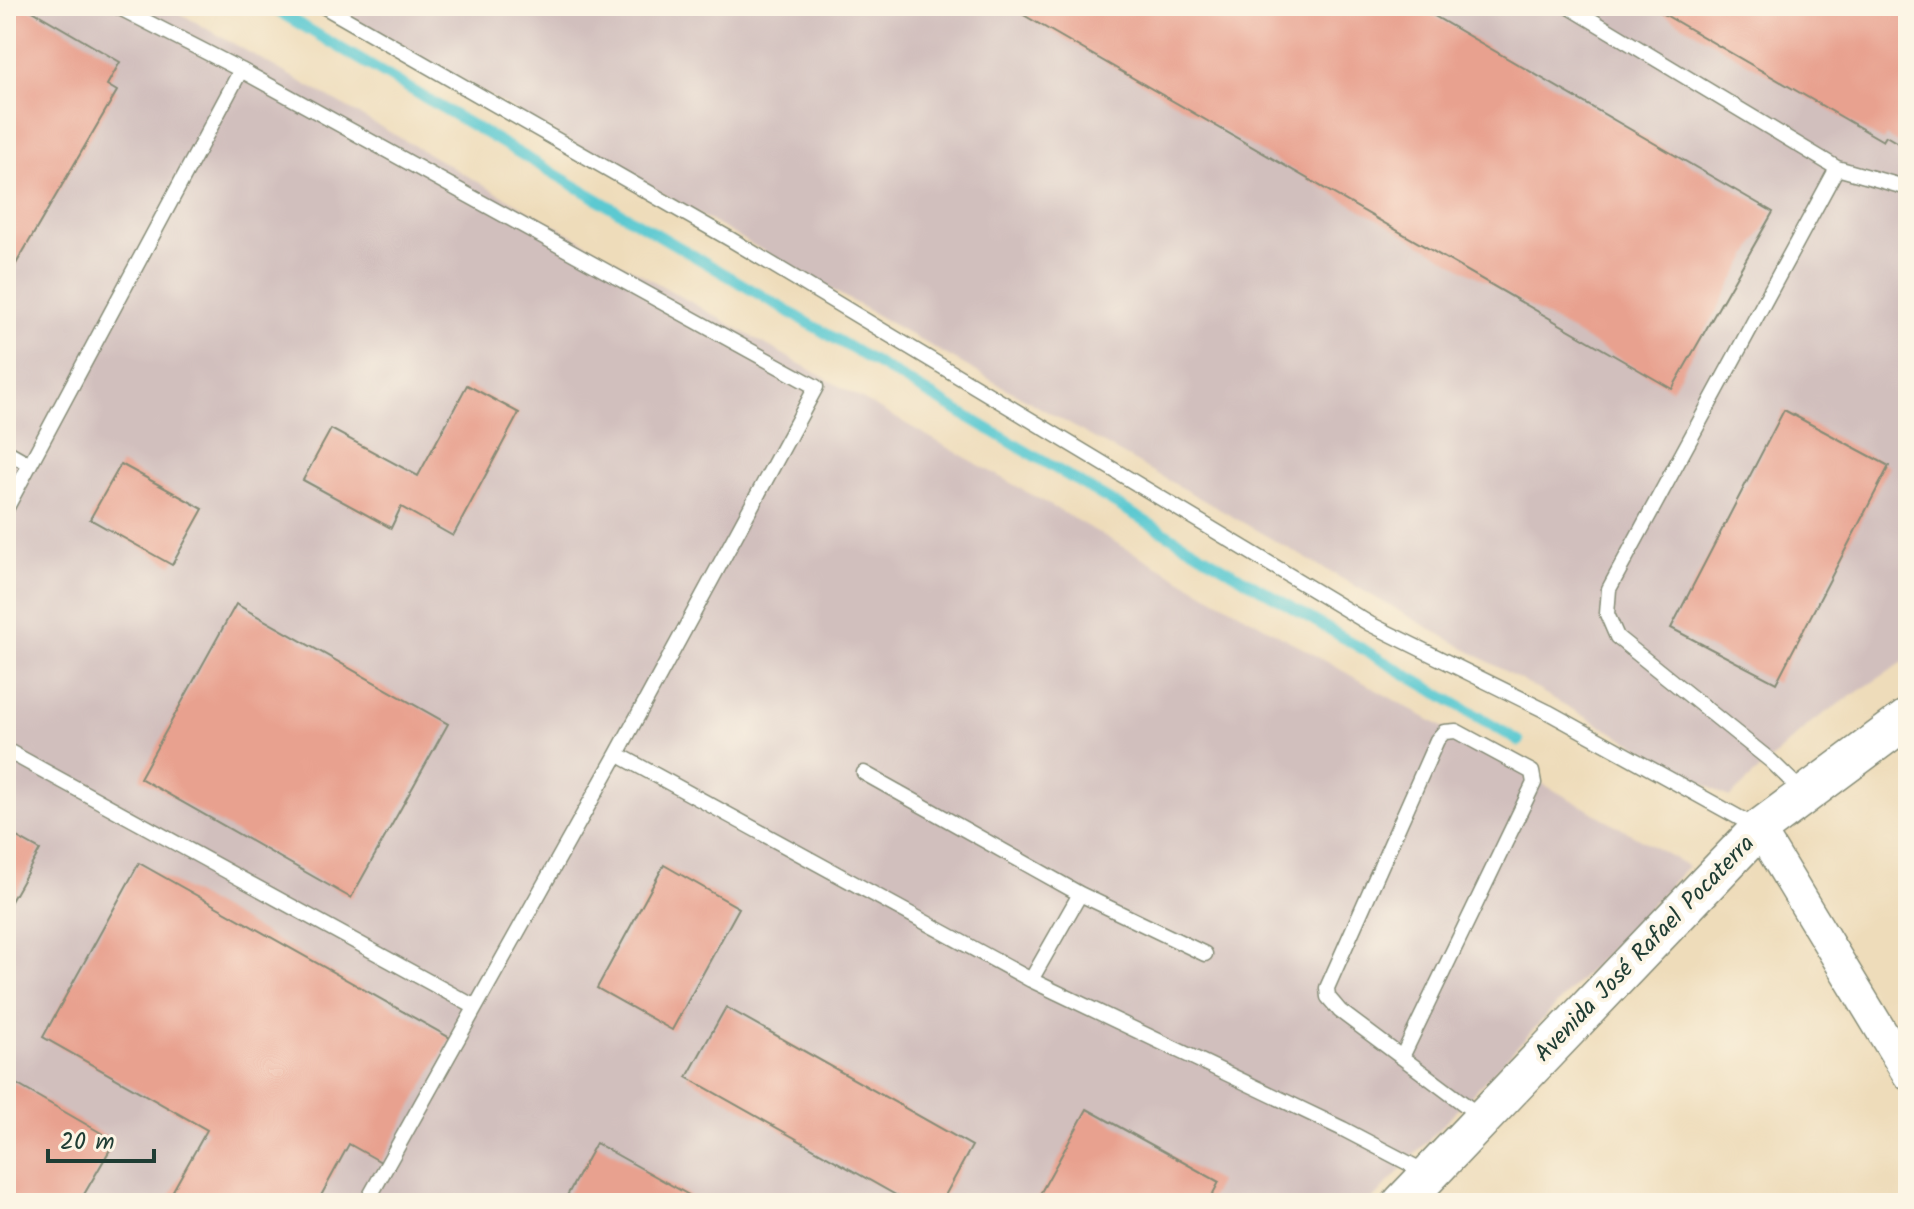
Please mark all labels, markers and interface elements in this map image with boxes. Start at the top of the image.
street label: Avenida José Rafael Pocaterra [1525,826,1765,1072]
scale bar [48,1113,154,1163]
text: 20 m [60,1123,115,1162]

